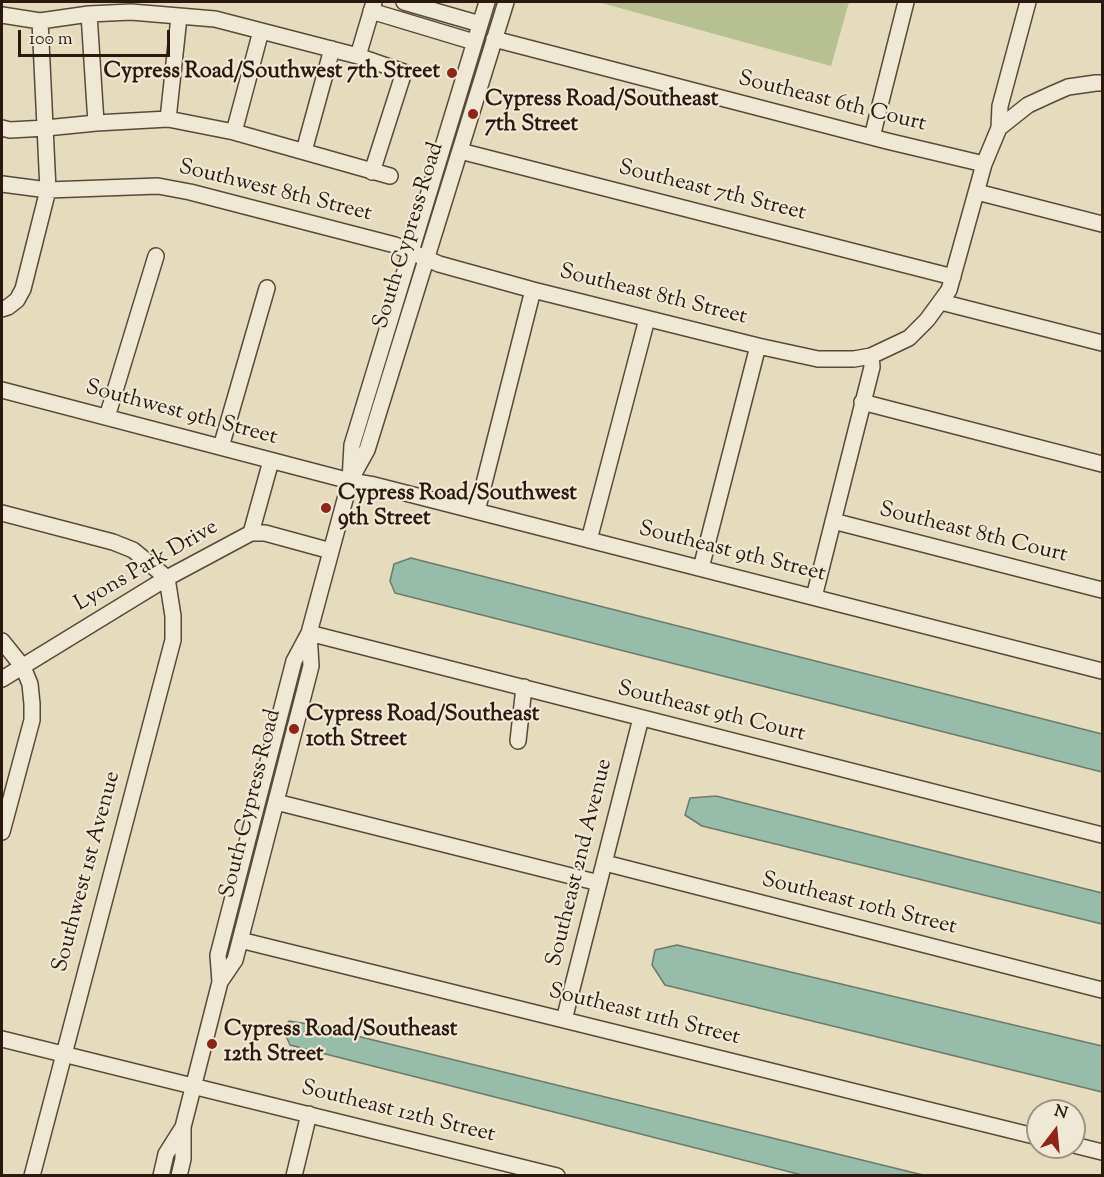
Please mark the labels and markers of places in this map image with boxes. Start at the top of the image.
place label: Cypress Road/Southwest 7th Street [103,60,440,86]
marker: Cypress Road/Southwest 7th Street [445,66,459,80]
place label: Cypress Road/Southeast 7th Street [485,88,718,140]
marker: Cypress Road/Southeast 7th Street [466,107,480,121]
place label: Cypress Road/Southwest 9th Street [338,482,577,534]
marker: Cypress Road/Southwest 9th Street [319,501,333,515]
place label: Cypress Road/Southeast 10th Street [306,703,539,754]
marker: Cypress Road/Southeast 10th Street [287,722,301,736]
place label: Cypress Road/Southeast 12th Street [224,1018,457,1070]
marker: Cypress Road/Southeast 12th Street [205,1037,219,1051]

